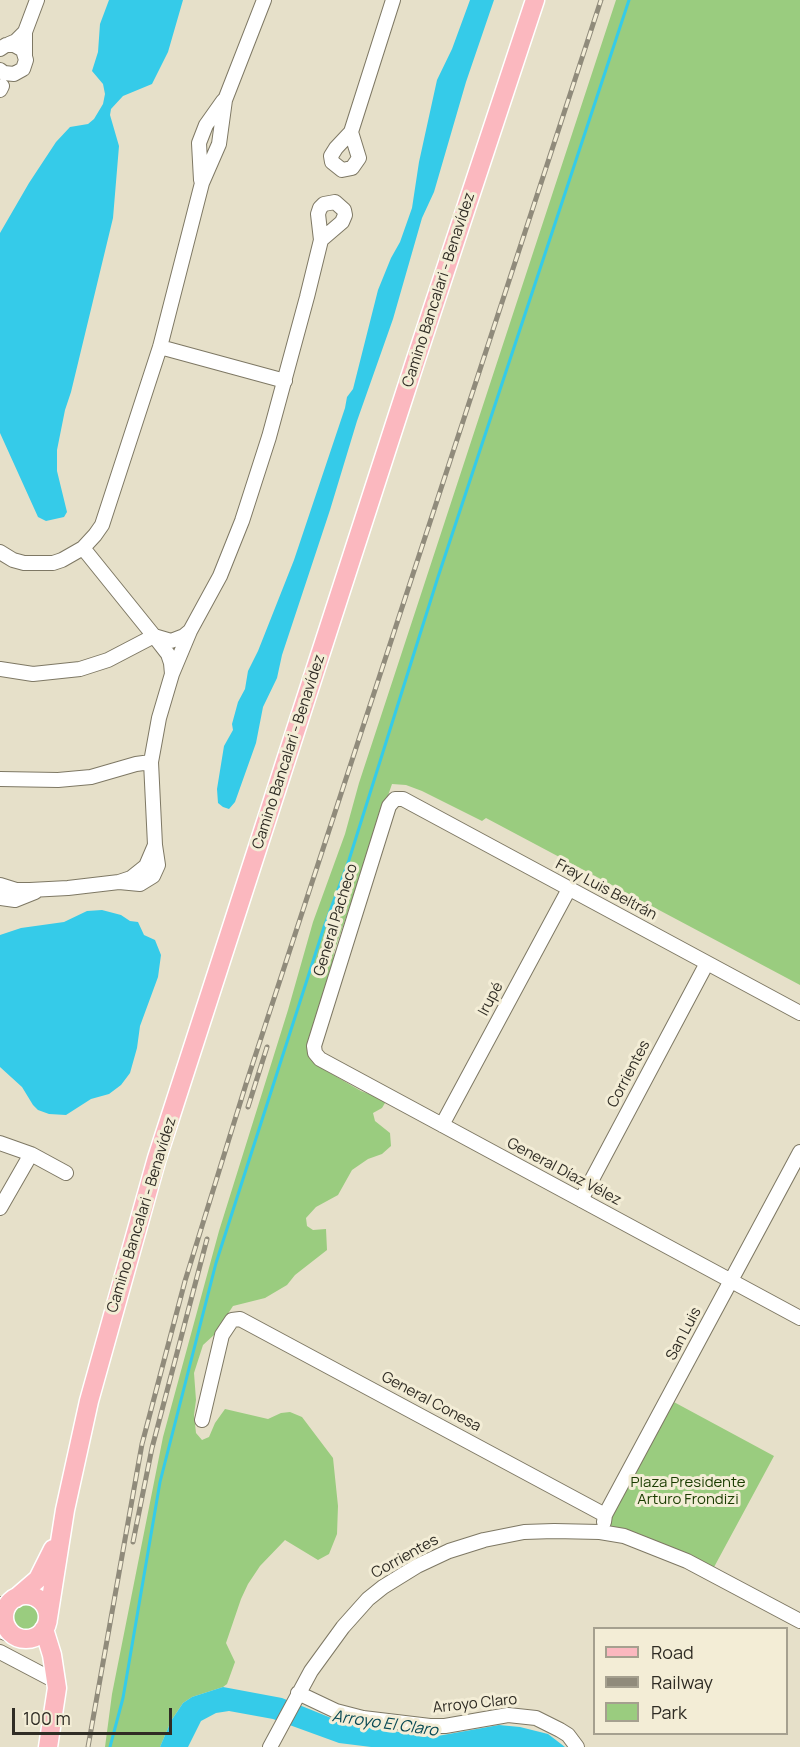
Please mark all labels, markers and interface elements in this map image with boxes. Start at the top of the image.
street label: Camino Bancalari - Benavídez [399,190,479,390]
street label: Camino Bancalari - Benavídez [249,652,329,852]
street label: Fray Luis Beltrán [552,856,660,924]
street label: General Pacheco [310,862,362,978]
street label: Irupé [475,979,507,1019]
street label: Corrientes [604,1037,654,1111]
street label: Camino Bancalari - Benavídez [104,1115,180,1315]
street label: General Díaz Vélez [504,1134,624,1210]
street label: San Luis [663,1304,705,1364]
street label: General Conesa [378,1368,484,1436]
park label: Plaza Presidente Arturo Frondizi [631,1474,745,1509]
street label: Corrientes [368,1531,442,1583]
legend [593,1627,788,1735]
text: Road [651,1640,694,1664]
text: Railway [651,1670,713,1694]
street label: Arroyo Claro [432,1691,518,1717]
scale bar [15,1696,176,1734]
text: Park [651,1700,687,1724]
text: 100 m [23,1706,71,1730]
water label: Arroyo El Claro [331,1707,439,1741]

